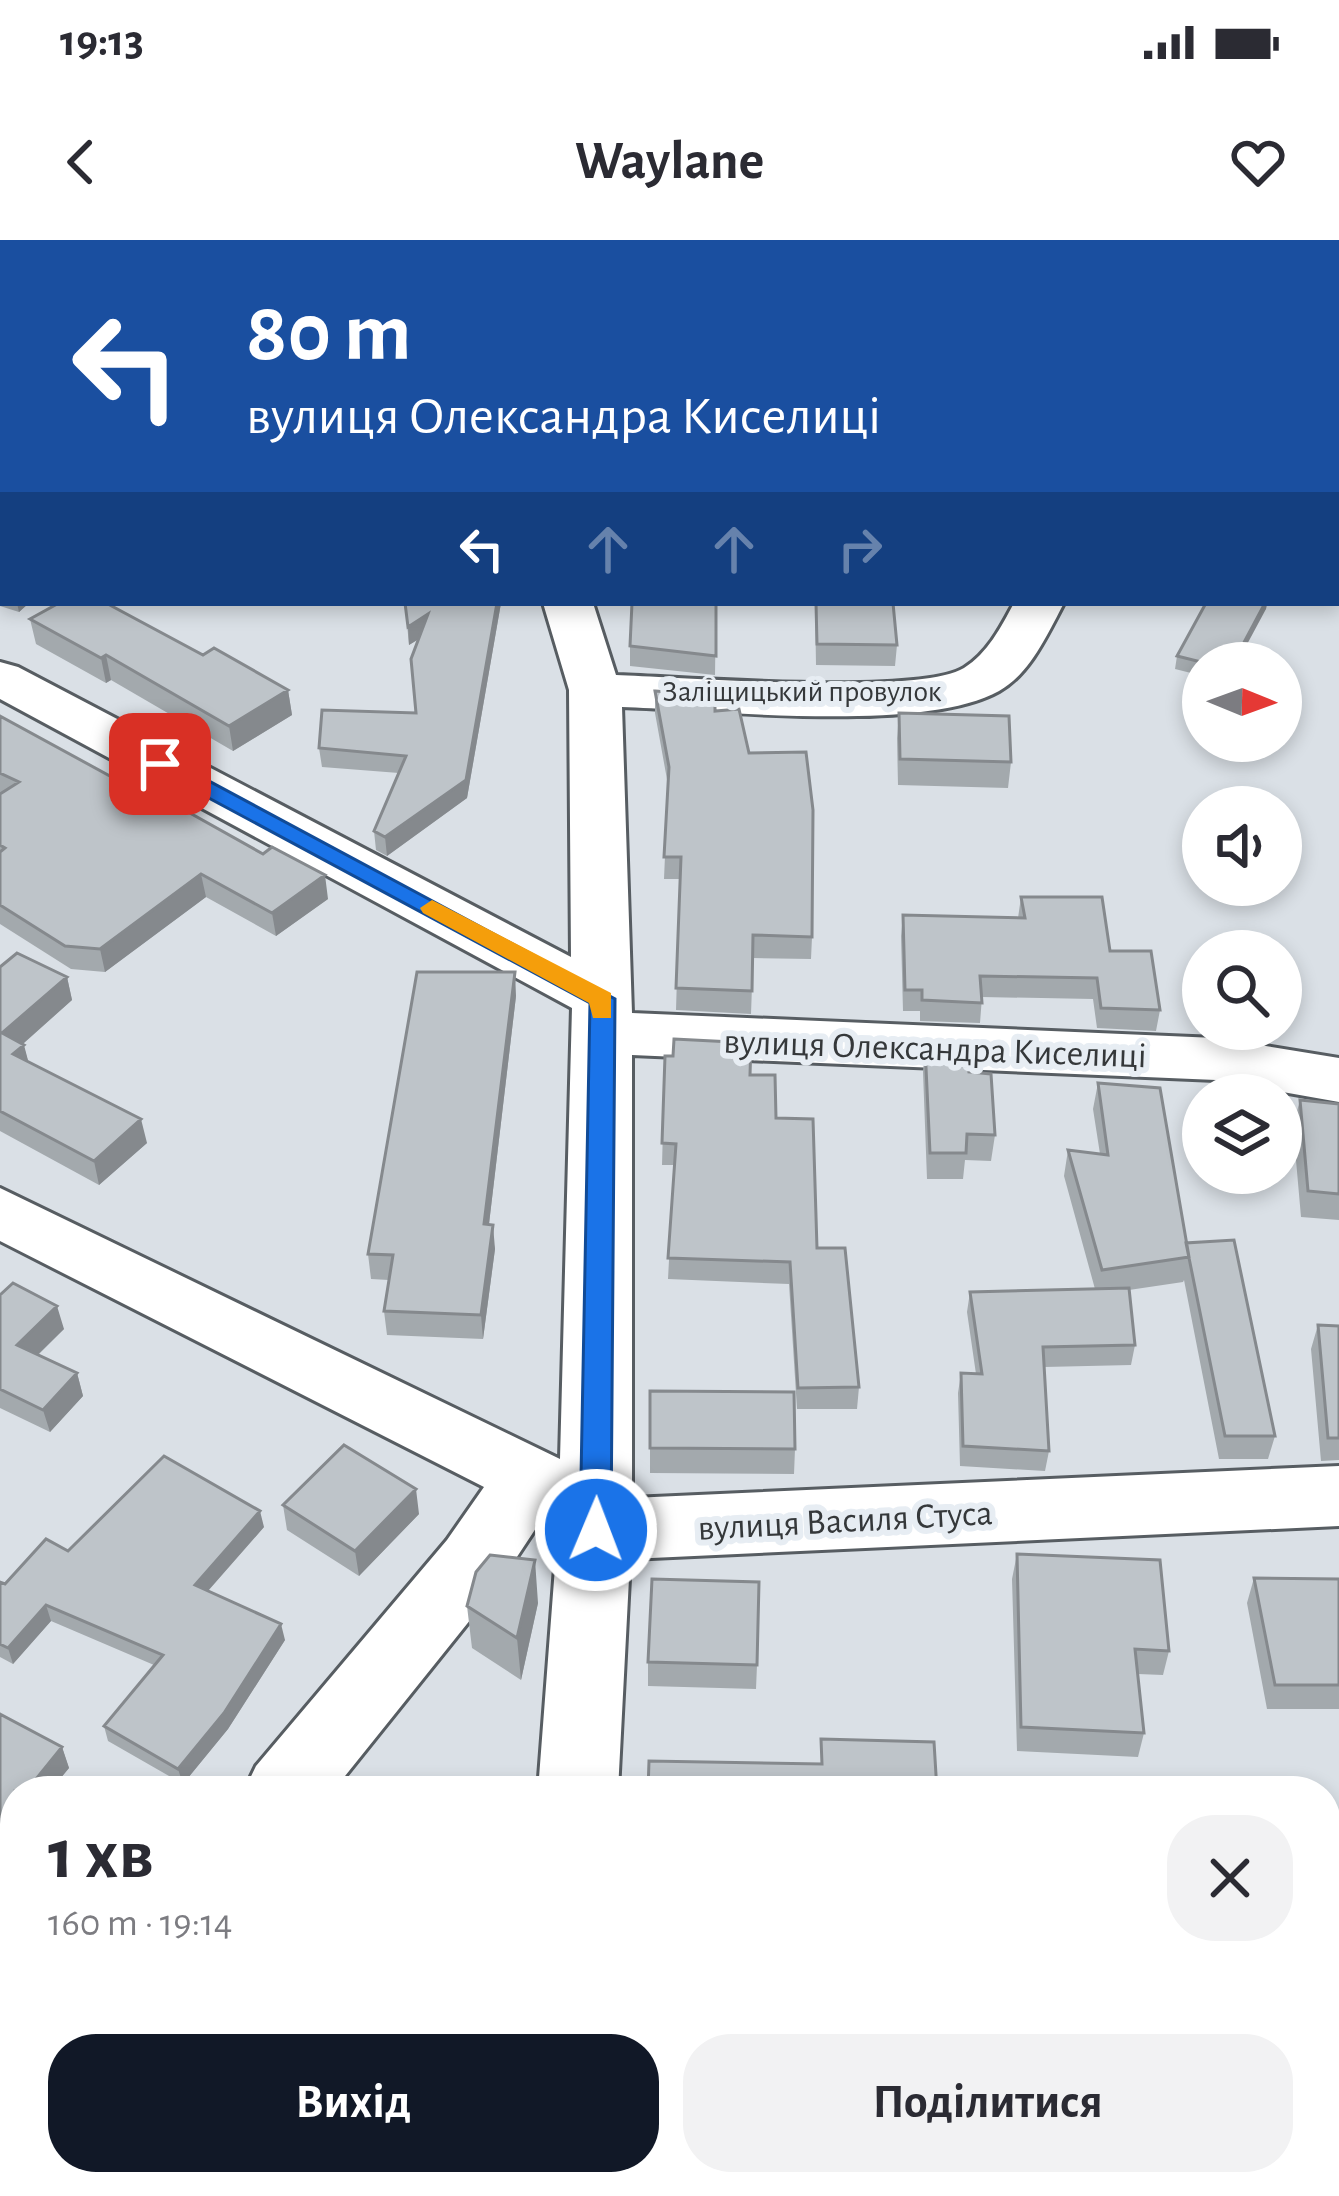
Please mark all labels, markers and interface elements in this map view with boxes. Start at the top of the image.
text: 19:13 [60,19,144,64]
icon: back [48,129,114,195]
icon: heart [1225,129,1291,195]
text: Waylane [575,135,764,189]
icon: left [48,288,204,444]
text: 80 m [246,292,412,376]
text: вулиця Олександра Киселиці [246,390,881,444]
icon: left [449,516,515,582]
icon: ahead [575,516,641,582]
icon: ahead [701,516,767,582]
icon: right [827,516,893,582]
north arrow [1182,642,1302,762]
map controls [1182,642,1302,1194]
street label: Заліщицький провулок [663,677,942,707]
pin [109,713,211,815]
icon: arrive [127,731,193,797]
button: sound [1182,786,1302,906]
button: search [1182,930,1302,1050]
street label: вулиця Олександра Киселиці [723,1024,1147,1074]
button: layers [1182,1074,1302,1194]
position arrow [533,1467,659,1593]
street label: вулиця Василя Стуса [697,1495,994,1547]
button: close [1167,1815,1293,1941]
text: 1 хв [48,1819,154,1891]
text: 160 m · 19:14 [48,1904,233,1943]
button: Вихід [48,2034,659,2172]
button: Поділитися [683,2034,1293,2172]

